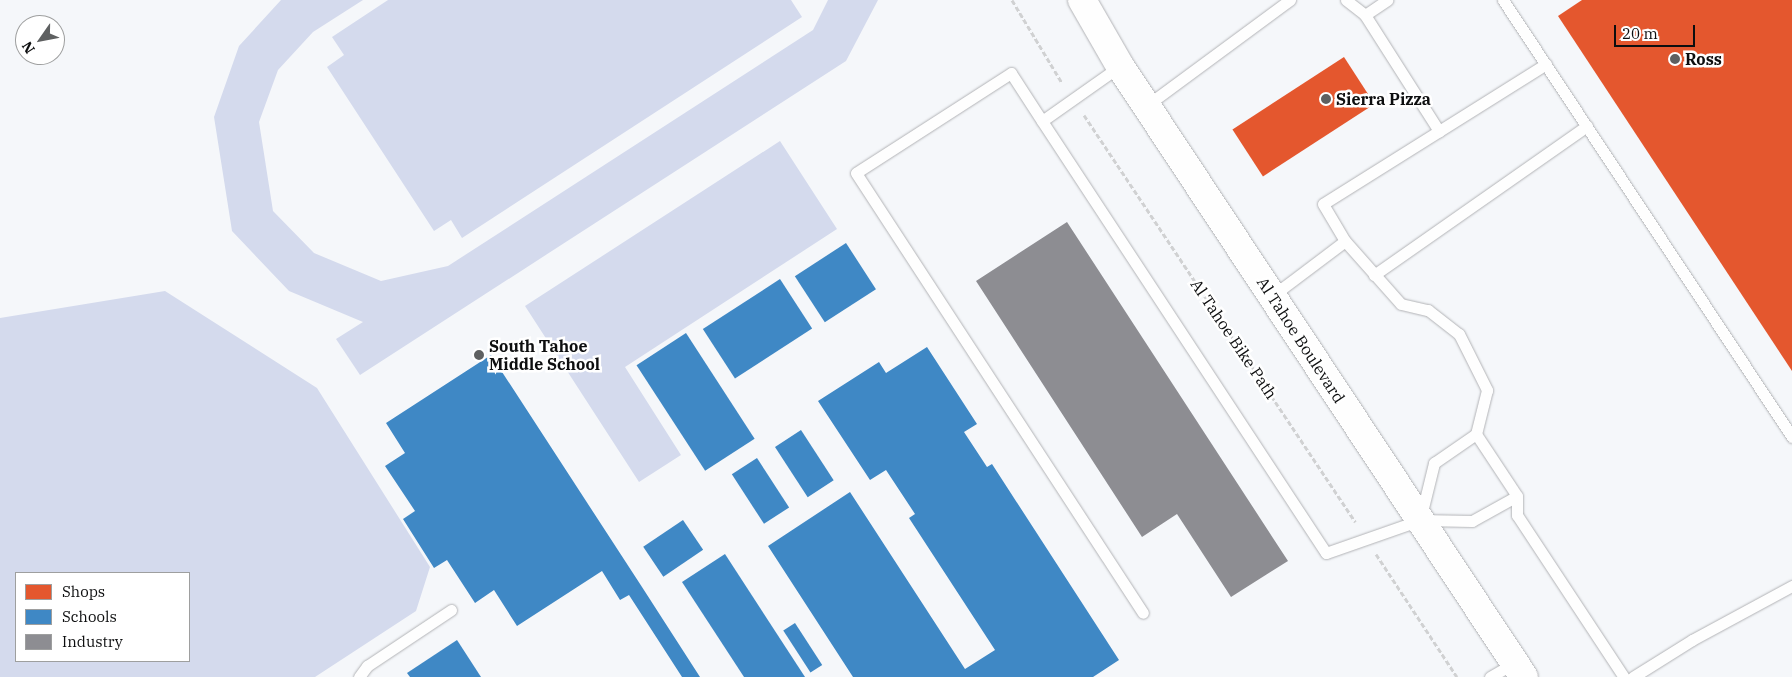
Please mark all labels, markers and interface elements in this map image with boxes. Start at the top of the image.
north arrow [15,15,65,65]
scale bar [1617,15,1698,47]
text: 20 m [1622,24,1658,43]
text: N [18,38,39,57]
place label: Ross [1685,49,1722,69]
marker: Ross [1669,53,1681,65]
place label: Sierra Pizza [1336,89,1431,109]
marker: Sierra Pizza [1320,93,1332,105]
street label: Al Tahoe Boulevard [1253,273,1349,407]
street label: Al Tahoe Bike Path [1187,275,1281,403]
place label: South Tahoe Middle School [489,336,600,374]
marker: South Tahoe Middle School [473,349,485,361]
legend [15,572,190,662]
text: Shops [62,582,105,601]
text: Schools [62,607,117,626]
text: Industry [62,632,123,651]

